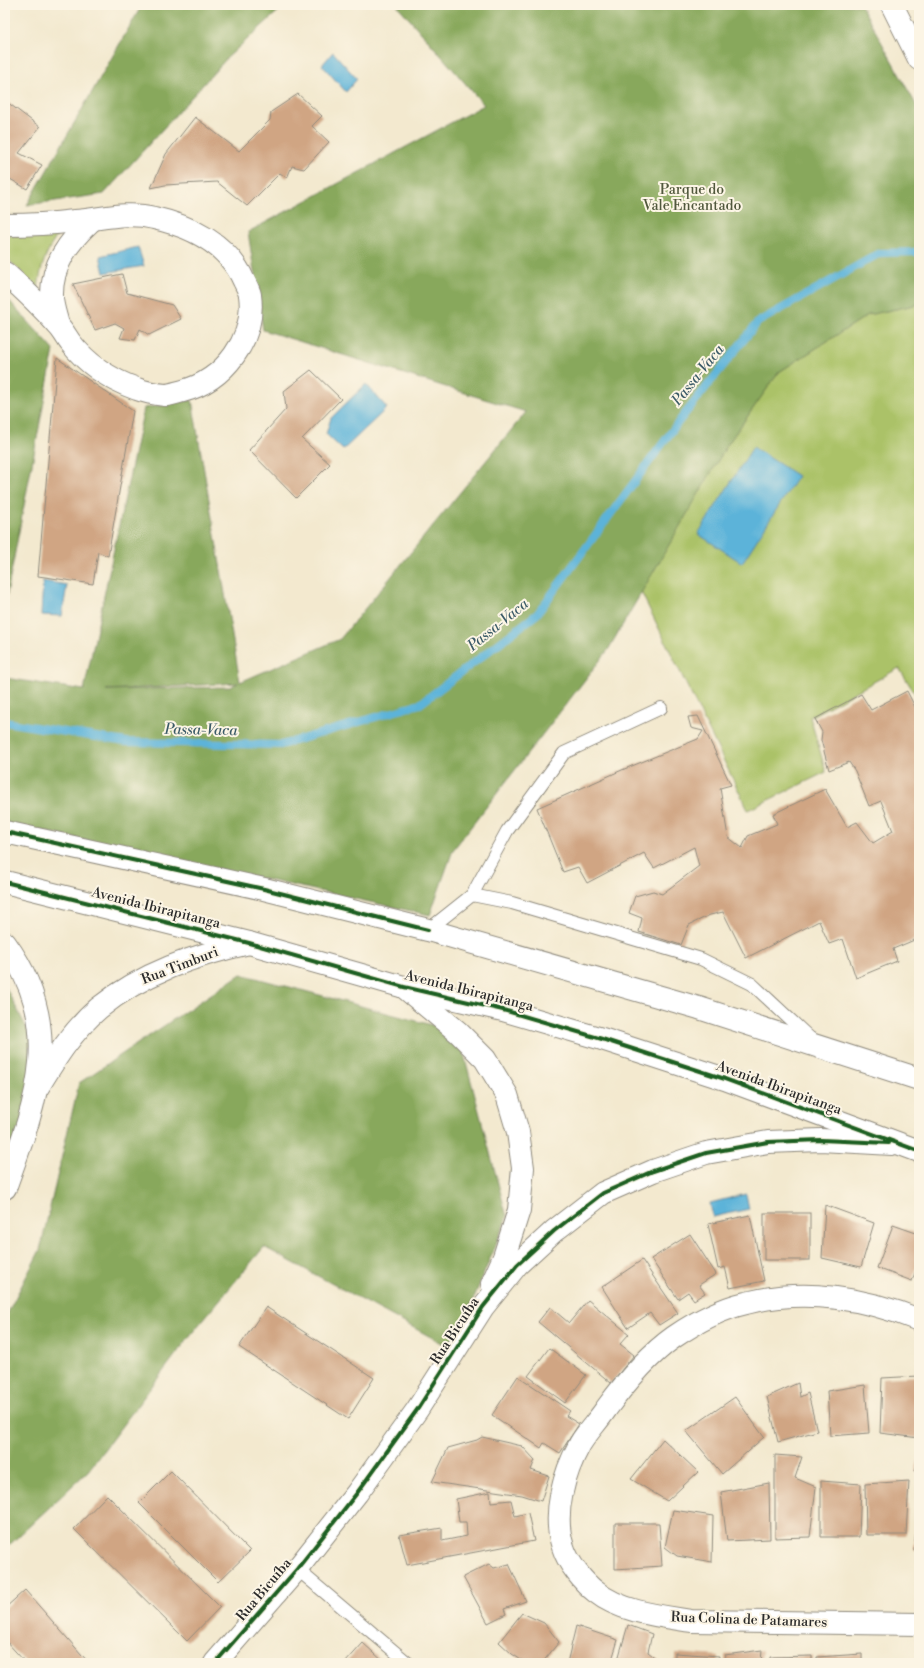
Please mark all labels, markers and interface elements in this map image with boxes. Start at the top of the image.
park label: Parque do Vale Encantado [642,181,741,215]
water label: Passa-Vaca [667,340,729,410]
water label: Passa-Vaca [463,594,533,656]
water label: Passa-Vaca [163,720,238,740]
street label: Avenida Ibirapitanga [89,883,223,933]
street label: Rua Timburi [139,943,221,989]
street label: Avenida Ibirapitanga [402,966,536,1016]
street label: Avenida Ibirapitanga [713,1057,845,1119]
street label: Rua Bicuíba [427,1293,484,1368]
street label: Rua Bicuíba [232,1554,296,1625]
street label: Rua Colina de Patamares [670,1608,828,1632]

